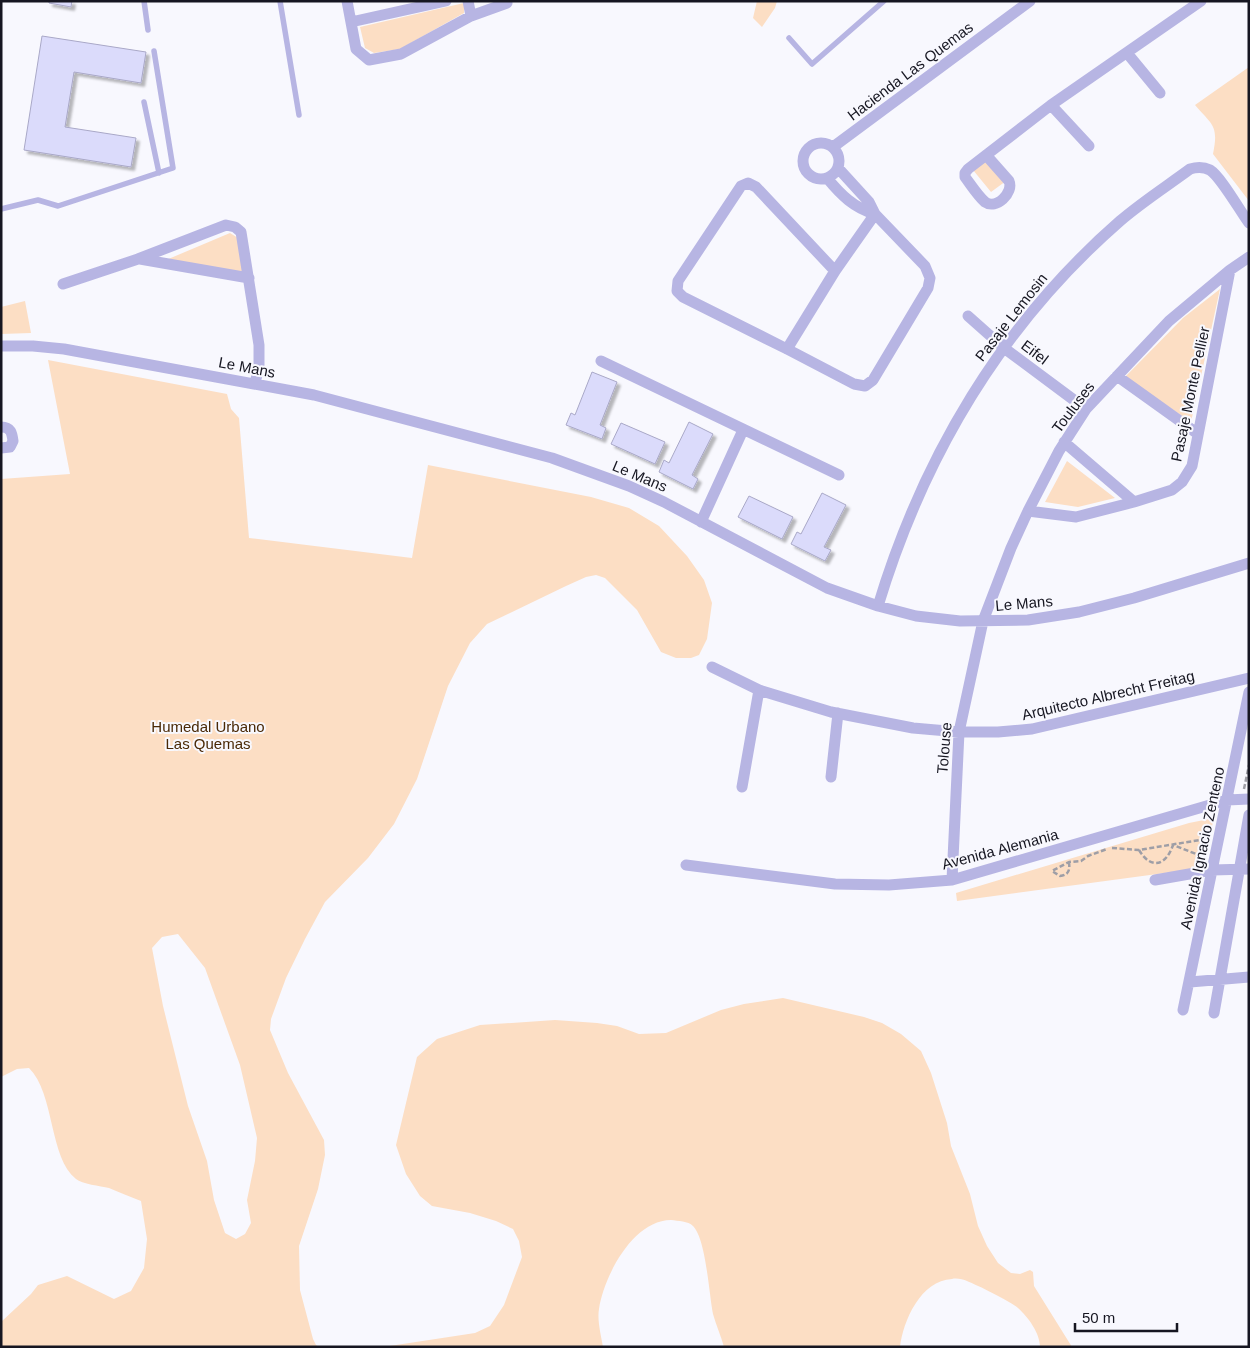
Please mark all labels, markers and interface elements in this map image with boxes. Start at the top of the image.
street label: Hacienda Las Quemas [844,18,976,124]
street label: Pasaje Lemosin [971,270,1051,364]
street label: Pasaje Monte Pellier [1167,325,1213,463]
street label: Eifel [1018,336,1052,368]
street label: Le Mans [217,353,277,381]
street label: Touluses [1048,378,1098,436]
street label: Le Mans [610,457,670,495]
street label: Le Mans [995,592,1053,614]
street label: Arquitecto Albrecht Freitag [1020,667,1196,723]
park label: Humedal Urbano Las Quemas [151,718,265,752]
street label: Tolouse [933,722,955,774]
street label: Avenida Ignacio Zenteno [1176,765,1228,931]
street label: Avenida Alemania [940,825,1061,873]
scale bar [1075,1300,1178,1332]
text: 50 m [1082,1309,1115,1326]

